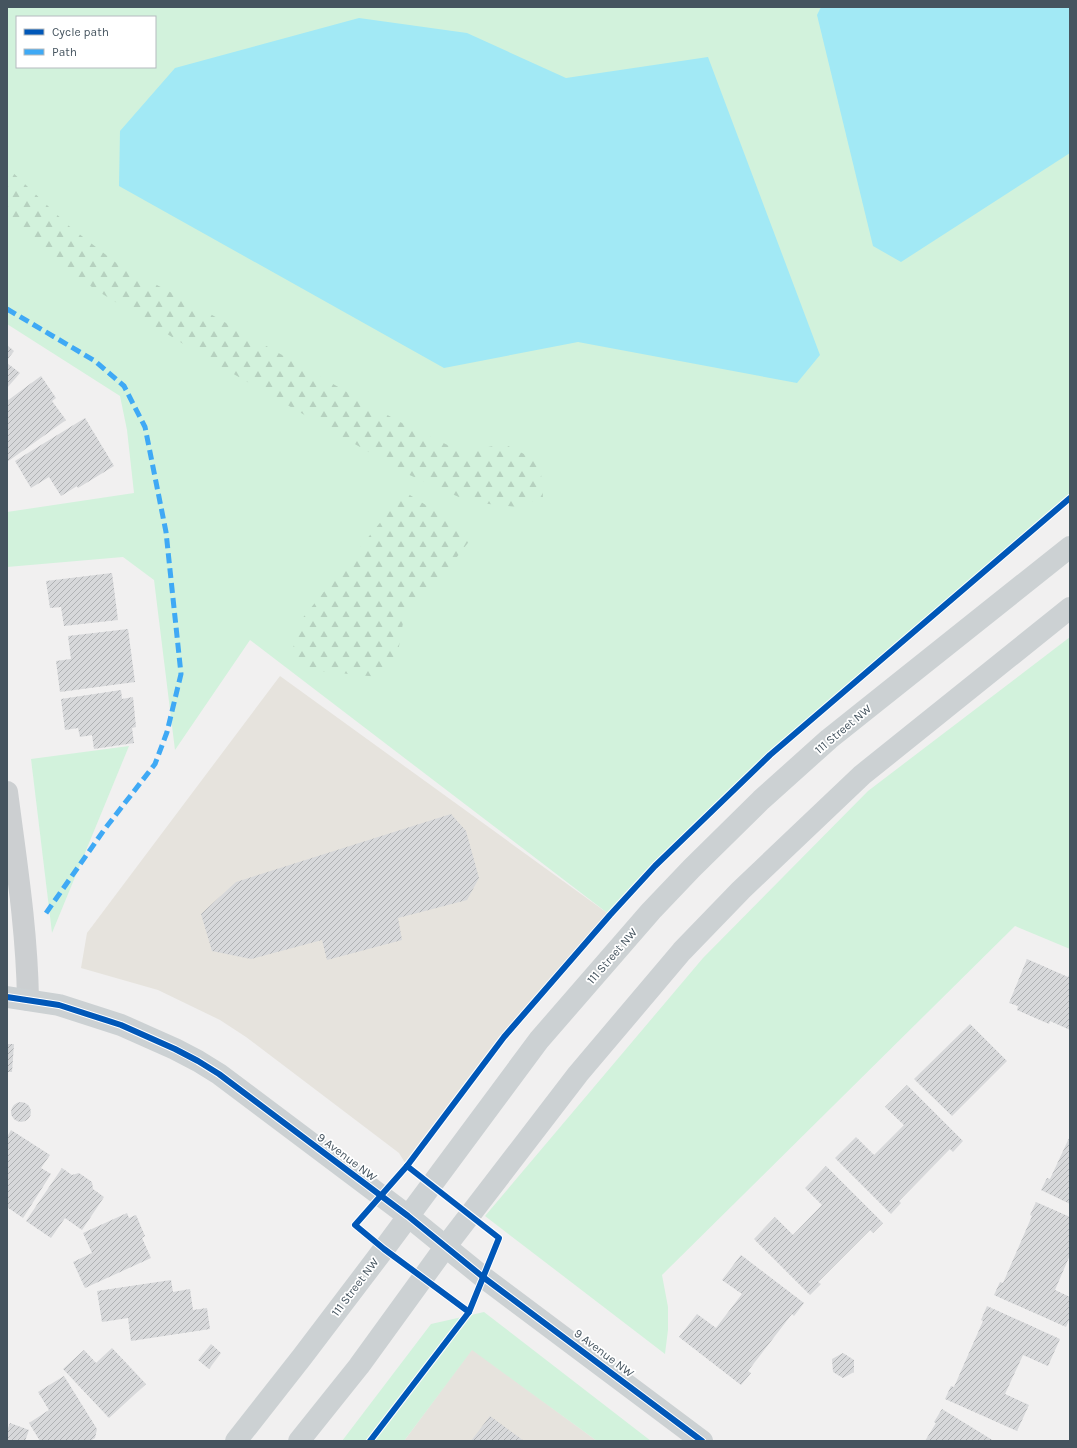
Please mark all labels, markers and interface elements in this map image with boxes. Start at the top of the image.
legend [16,16,156,68]
text: Cycle path [52,25,109,39]
text: Path [52,45,77,59]
street label: 111 Street NW [812,701,874,757]
street label: 111 Street NW [584,925,640,987]
street label: 9 Avenue NW [314,1130,380,1184]
street label: 111 Street NW [329,1255,382,1319]
street label: 9 Avenue NW [571,1326,637,1380]

